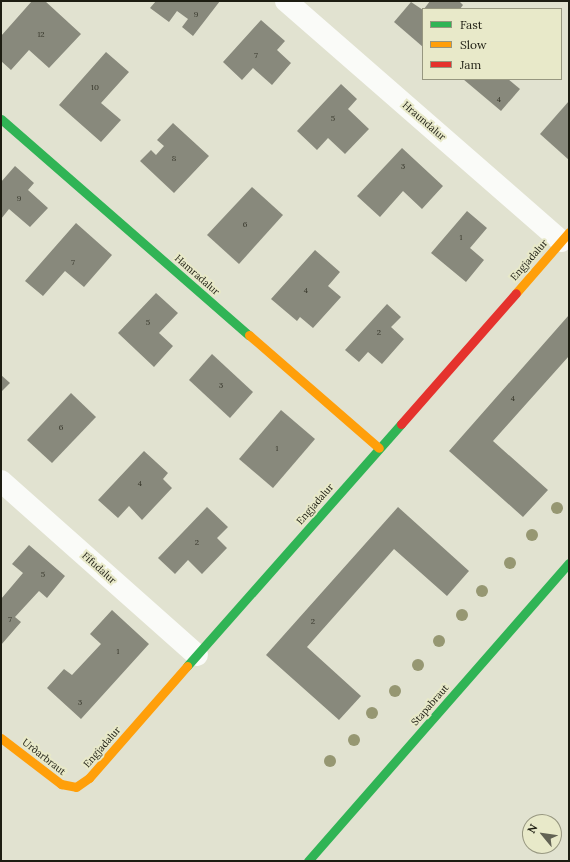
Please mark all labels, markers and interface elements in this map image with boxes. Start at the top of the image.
legend [422,8,562,80]
house number: 9 [194,10,198,20]
text: Fast [460,17,483,32]
house number: 12 [37,30,45,40]
text: Slow [460,37,487,52]
house number: 7 [254,51,258,61]
text: Jam [460,57,481,72]
house number: 10 [91,83,99,93]
house number: 4 [497,95,501,105]
street label: Hraundalur [400,99,448,143]
house number: 5 [331,114,335,124]
house number: 8 [172,154,176,164]
house number: 3 [401,162,405,172]
house number: 9 [17,194,21,204]
house number: 6 [243,220,247,230]
house number: 1 [460,233,462,243]
street label: Engjadalur [508,237,550,283]
street label: Hamradalur [172,252,222,298]
house number: 7 [71,258,75,268]
house number: 4 [304,286,308,296]
house number: 5 [146,318,150,328]
house number: 2 [377,328,381,338]
house number: 3 [219,381,223,391]
house number: 4 [511,394,515,404]
house number: 6 [59,423,63,433]
house number: 1 [276,444,278,454]
house number: 4 [138,479,142,489]
street label: Engjadalur [294,481,336,527]
house number: 2 [195,538,199,548]
street label: Fífudalur [79,550,119,586]
house number: 5 [41,570,45,580]
house number: 7 [8,615,12,625]
house number: 2 [311,617,315,627]
house number: 1 [117,647,119,657]
street label: Stapabraut [409,682,451,728]
house number: 3 [78,698,82,708]
street label: Engjadalur [81,724,123,770]
street label: Urðarbraut [20,736,68,778]
north arrow [522,814,562,854]
text: N [524,822,541,836]

